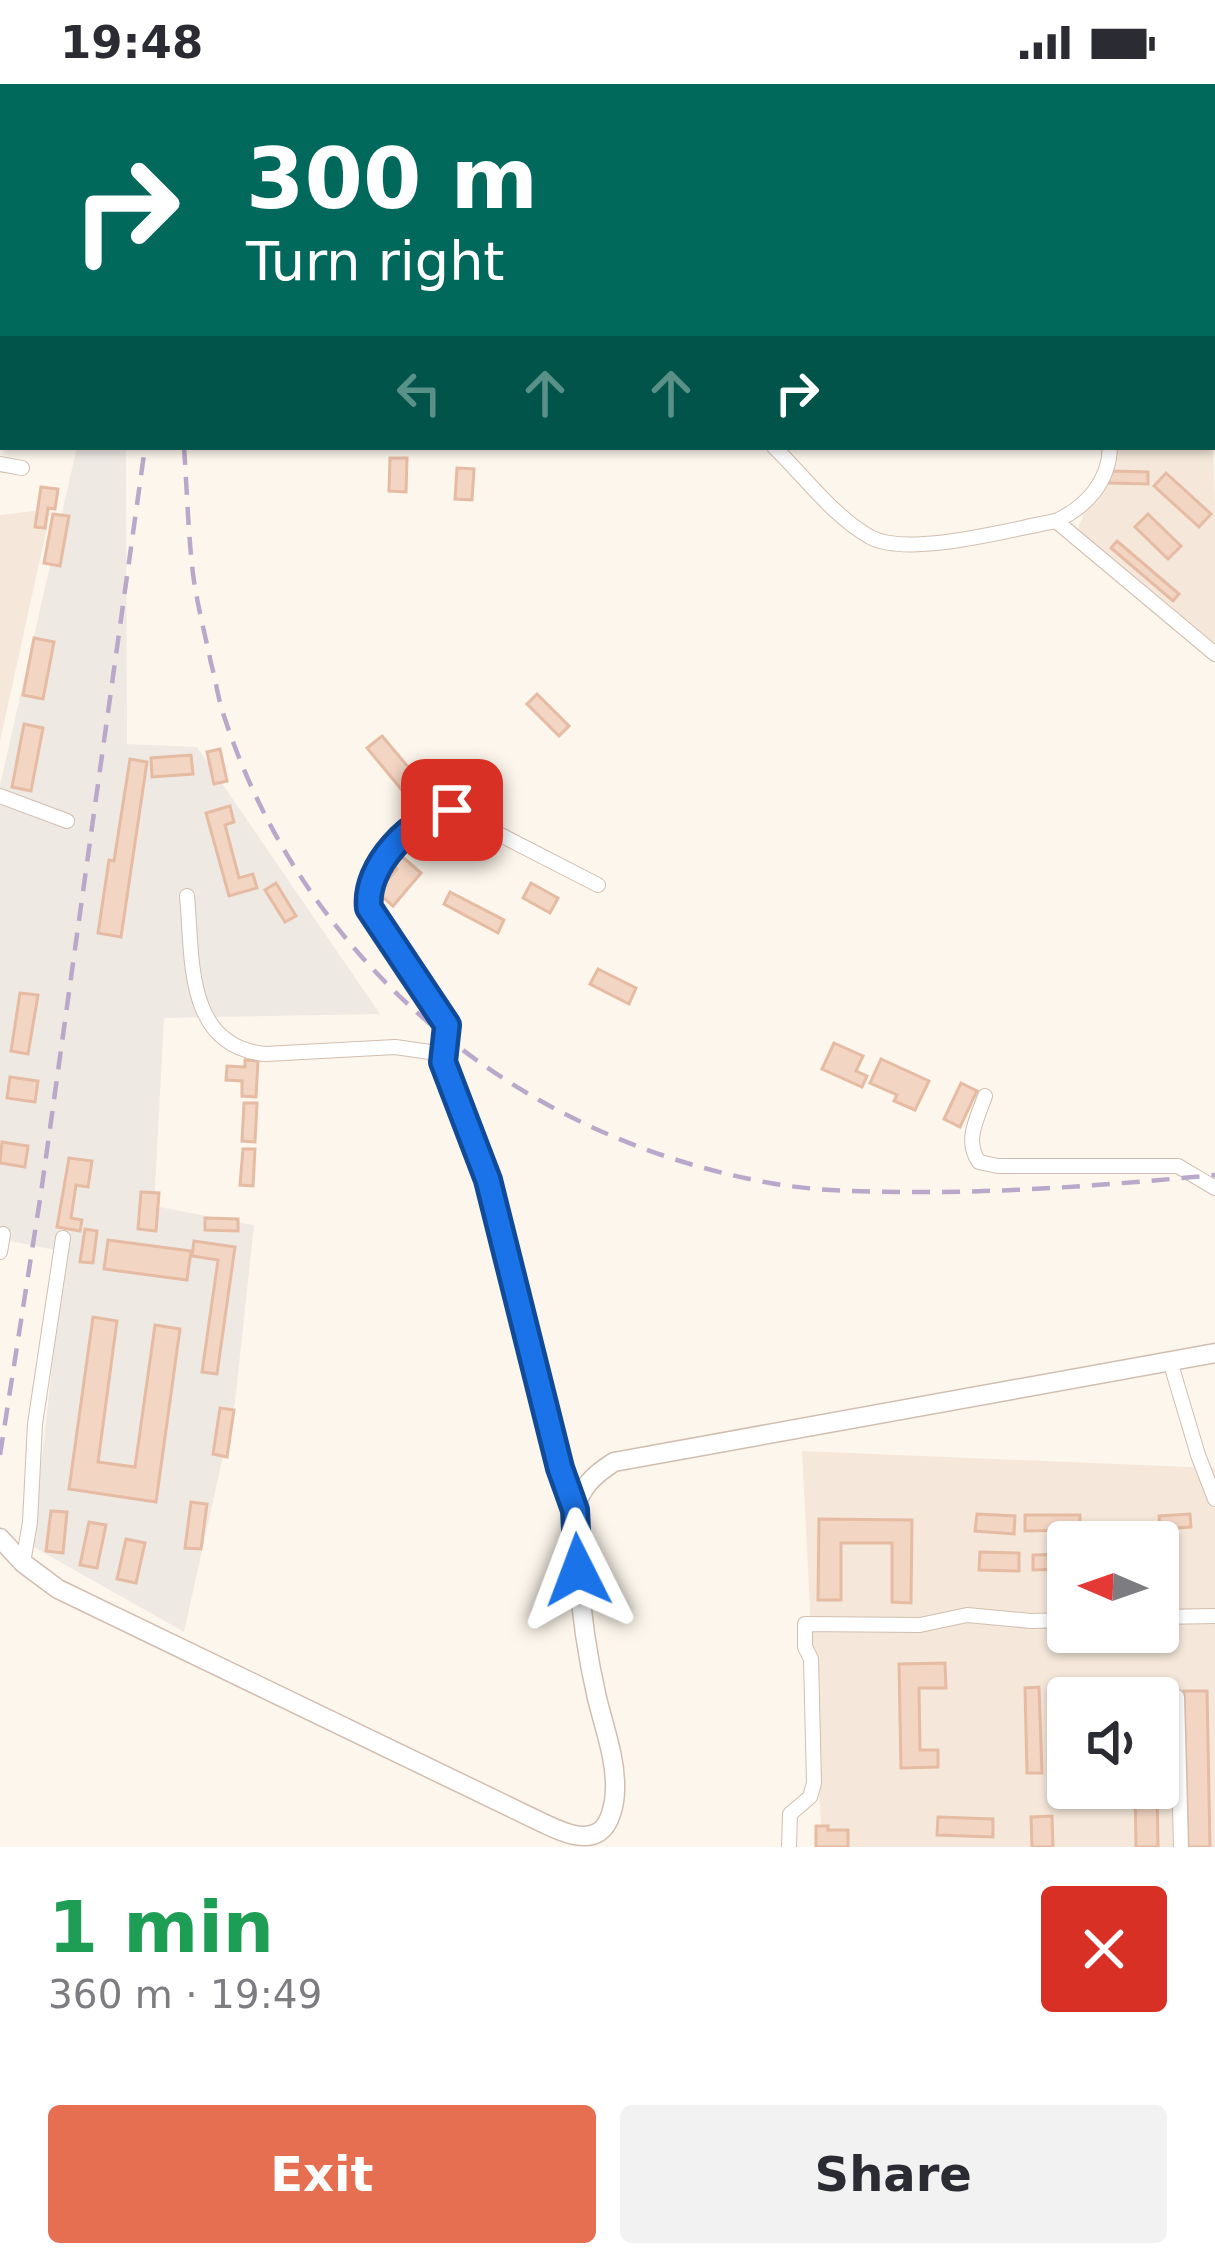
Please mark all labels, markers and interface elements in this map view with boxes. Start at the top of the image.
text: 19:48 [60,16,203,69]
text: 300 m [246,130,538,228]
icon: right [48,132,204,288]
text: Turn right [246,230,505,293]
icon: left [386,360,452,426]
icon: ahead [512,360,578,426]
icon: ahead [638,360,704,426]
icon: right [764,360,830,426]
pin [401,759,503,861]
icon: arrive [419,777,485,843]
position arrow [515,1507,641,1633]
north arrow [1047,1521,1179,1653]
map controls [1047,1521,1179,1809]
button: sound [1047,1677,1179,1809]
text: 1 min [48,1885,274,1969]
button: close [1041,1886,1167,2012]
text: 360 m · 19:49 [48,1972,322,2017]
button: Exit [48,2105,596,2243]
button: Share [620,2105,1167,2243]

